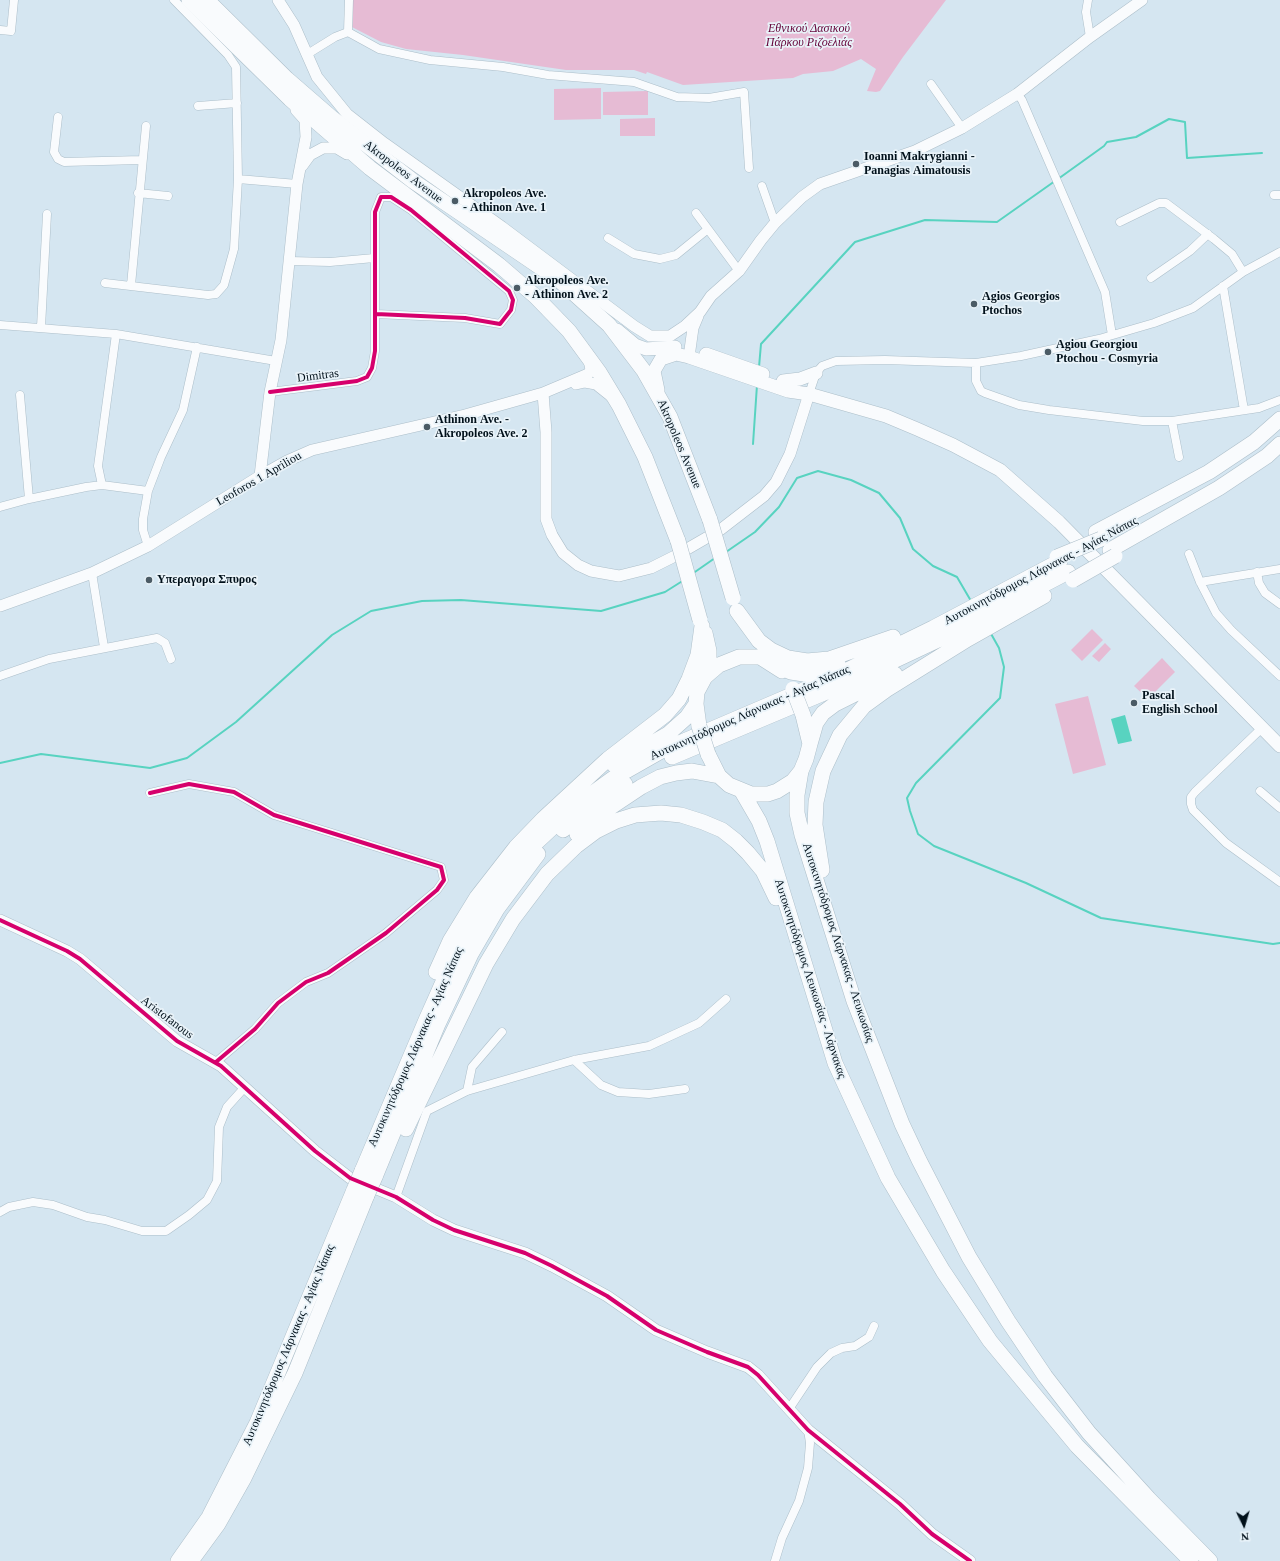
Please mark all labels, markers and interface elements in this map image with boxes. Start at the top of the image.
park label: Εθνικού Δασικού Πάρκου Ριζοελιάς [766,22,852,50]
street label: Akropoleos Avenue [361,138,445,206]
place label: Ioanni Makrygianni - Panagias Aimatousis [864,150,975,178]
marker: Ioanni Makrygianni - Panagias Aimatousis [851,159,861,169]
place label: Akropoleos Ave. - Athinon Ave. 1 [463,187,547,215]
marker: Akropoleos Ave. - Athinon Ave. 1 [450,196,460,206]
place label: Akropoleos Ave. - Athinon Ave. 2 [525,274,609,302]
marker: Akropoleos Ave. - Athinon Ave. 2 [512,283,522,293]
place label: Agios Georgios Ptochos [982,290,1060,318]
marker: Agios Georgios Ptochos [969,299,979,309]
place label: Agiou Georgiou Ptochou - Cosmyria [1056,338,1158,366]
marker: Agiou Georgiou Ptochou - Cosmyria [1043,347,1053,357]
street label: Dimitras [296,366,340,386]
street label: Akropoleos Avenue [654,397,704,491]
place label: Athinon Ave. - Akropoleos Ave. 2 [435,413,528,441]
marker: Athinon Ave. - Akropoleos Ave. 2 [422,422,432,432]
street label: Leoforos 1 Apriliou [214,449,304,509]
street label: Αυτοκινητόδρομος Λάρνακας - Αγίας Νάπας [942,514,1140,628]
place label: Υπεραγορα Σπυρος [157,573,256,587]
marker: Υπεραγορα Σπυρος [144,575,154,585]
street label: Αυτοκινητόδρομος Λάρνακας - Αγίας Νάπας [648,662,852,764]
place label: Pascal English School [1142,689,1218,717]
marker: Pascal English School [1129,698,1139,708]
street label: Αυτοκινητόδρομος Λάρνακας - Λευκωσίας [799,841,877,1045]
street label: Αυτοκινητόδρομος Λευκωσίας - Λάρνακας [771,877,849,1081]
street label: Αυτοκινητόδρομος Λάρνακας - Αγίας Νάπας [365,945,467,1149]
street label: Aristofanous [138,994,196,1042]
street label: Αυτοκινητόδρομος Λάρνακας - Αγίας Νάπας [240,1242,338,1448]
north arrow [1224,1505,1264,1545]
text: N [1241,1531,1250,1543]

